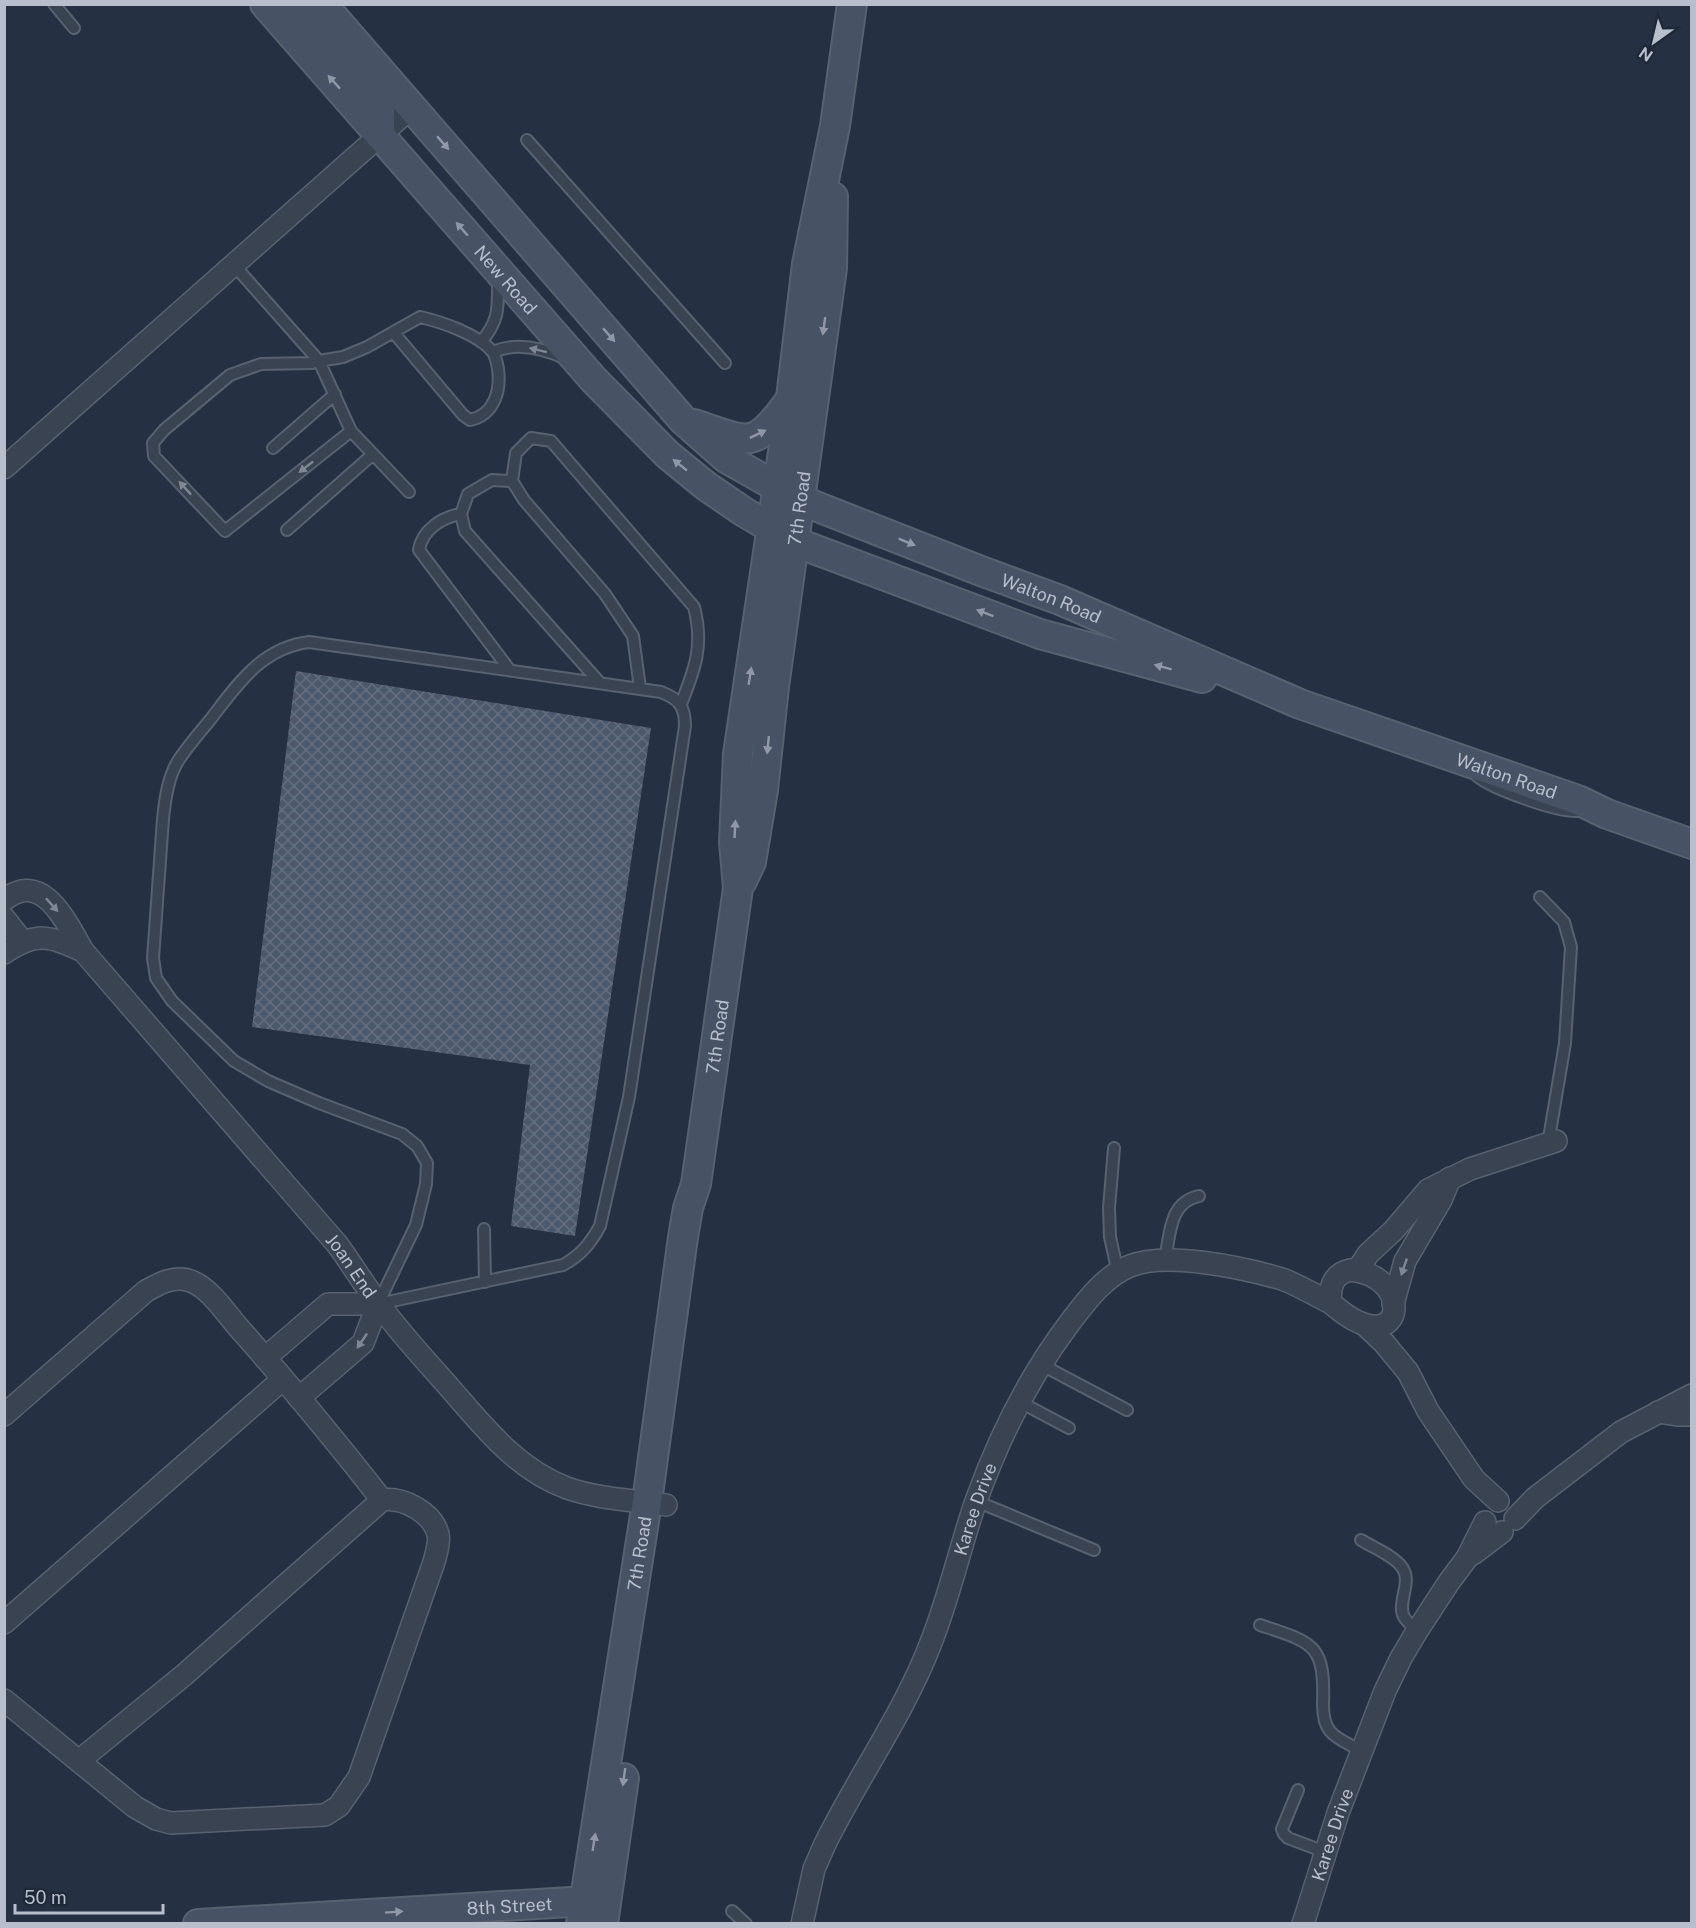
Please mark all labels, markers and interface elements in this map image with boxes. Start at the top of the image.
north arrow [1624,12,1684,72]
text: N [1635,43,1656,65]
one-way arrow [327,75,341,90]
one-way arrow [436,136,450,151]
one-way arrow [456,222,469,237]
street label: New Road [470,241,542,318]
one-way arrow [819,316,828,335]
one-way arrow [602,327,615,342]
one-way arrow [528,344,547,354]
one-way arrow [750,430,767,439]
one-way arrow [672,458,688,471]
one-way arrow [298,460,313,473]
street label: 7th Road [783,470,814,547]
one-way arrow [178,481,192,496]
one-way arrow [898,538,916,547]
street label: Walton Road [999,569,1104,627]
one-way arrow [976,608,994,618]
one-way arrow [1154,662,1172,671]
one-way arrow [745,666,754,685]
one-way arrow [763,736,773,755]
street label: Walton Road [1453,748,1560,802]
one-way arrow [730,820,739,839]
one-way arrow [45,897,58,912]
street label: 7th Road [701,998,733,1075]
street label: Joan End [322,1229,381,1302]
one-way arrow [1398,1258,1408,1276]
one-way arrow [356,1333,368,1349]
street label: Karee Drive [949,1459,1000,1558]
street label: 7th Road [623,1515,655,1592]
one-way arrow [619,1767,628,1786]
street label: Karee Drive [1307,1785,1357,1884]
one-way arrow [590,1833,599,1852]
scale bar [15,1877,164,1915]
text: 50 m [24,1887,67,1908]
street label: 8th Street [466,1893,553,1919]
one-way arrow [384,1907,403,1917]

